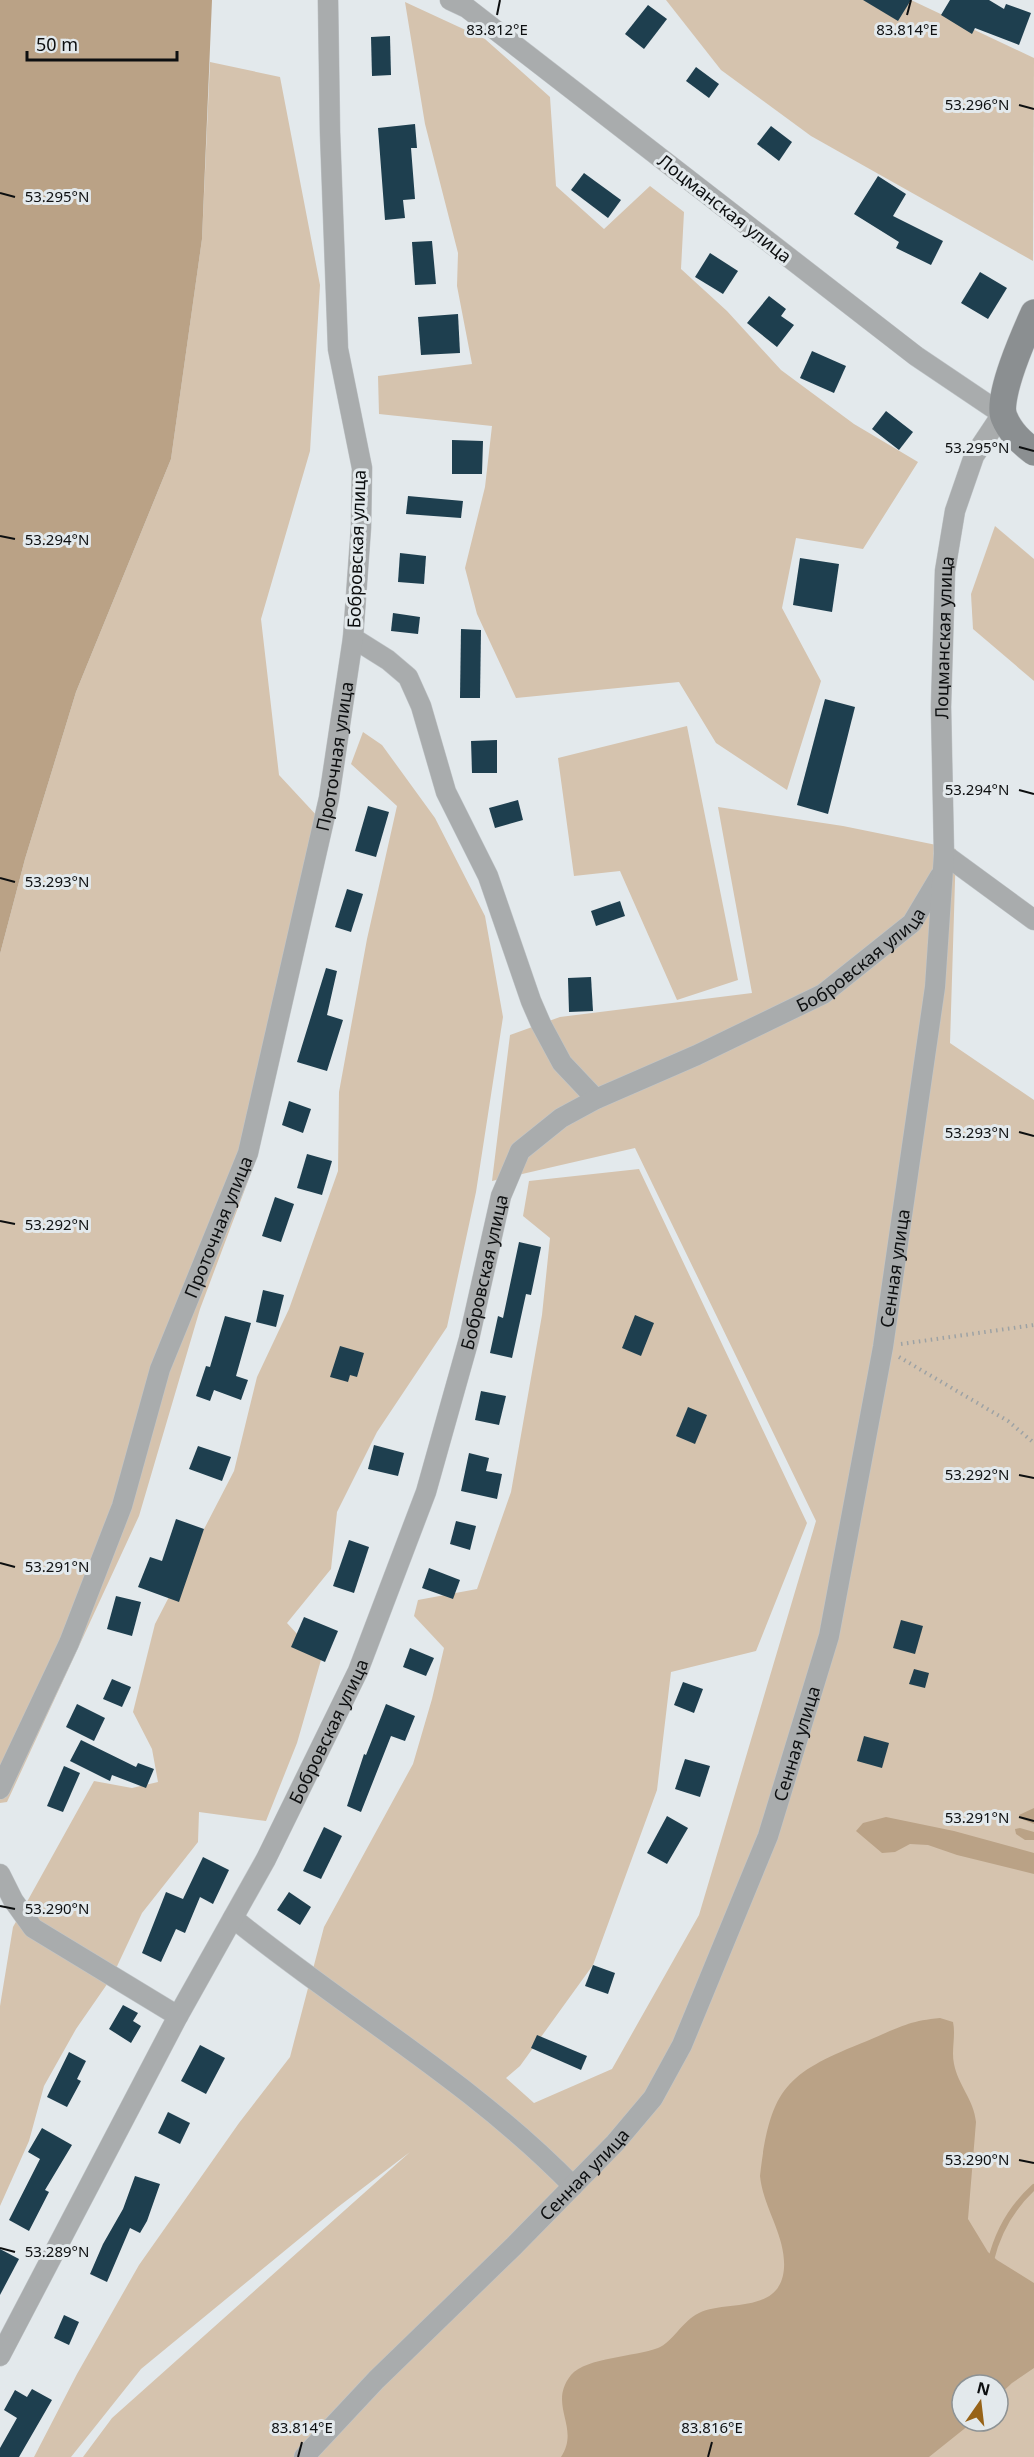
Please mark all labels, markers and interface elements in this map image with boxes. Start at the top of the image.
text: 83.812°E [466,19,528,39]
text: 83.814°E [876,19,938,39]
scale bar [27,24,177,62]
text: 50 m [36,32,78,56]
text: 53.296°N [945,94,1009,114]
street label: Лоцманская улица [653,148,797,268]
text: 53.295°N [25,186,89,206]
text: 53.295°N [945,437,1009,457]
street label: Бобровская улица [341,469,371,629]
text: 53.294°N [25,529,89,549]
street label: Лоцманская улица [929,554,959,719]
street label: Проточная улица [310,680,358,833]
text: 53.294°N [945,779,1009,799]
text: 53.293°N [25,871,89,891]
street label: Бобровская улица [792,903,930,1017]
text: 53.293°N [945,1122,1009,1142]
street label: Проточная улица [178,1152,258,1301]
street label: Бобровская улица [455,1192,513,1353]
street label: Сенная улица [874,1207,915,1329]
text: 53.292°N [25,1214,89,1234]
text: 53.292°N [945,1464,1009,1484]
text: 53.291°N [25,1556,89,1576]
street label: Бобровская улица [283,1655,374,1808]
street label: Сенная улица [767,1683,825,1804]
text: 53.291°N [945,1807,1009,1827]
text: 53.290°N [25,1898,89,1918]
street label: Сенная улица [534,2123,634,2226]
text: 53.290°N [945,2149,1009,2169]
text: 53.289°N [25,2241,89,2261]
north arrow [950,2373,1010,2433]
text: N [975,2376,993,2401]
text: 83.814°E [271,2417,333,2437]
text: 83.816°E [681,2417,743,2437]

